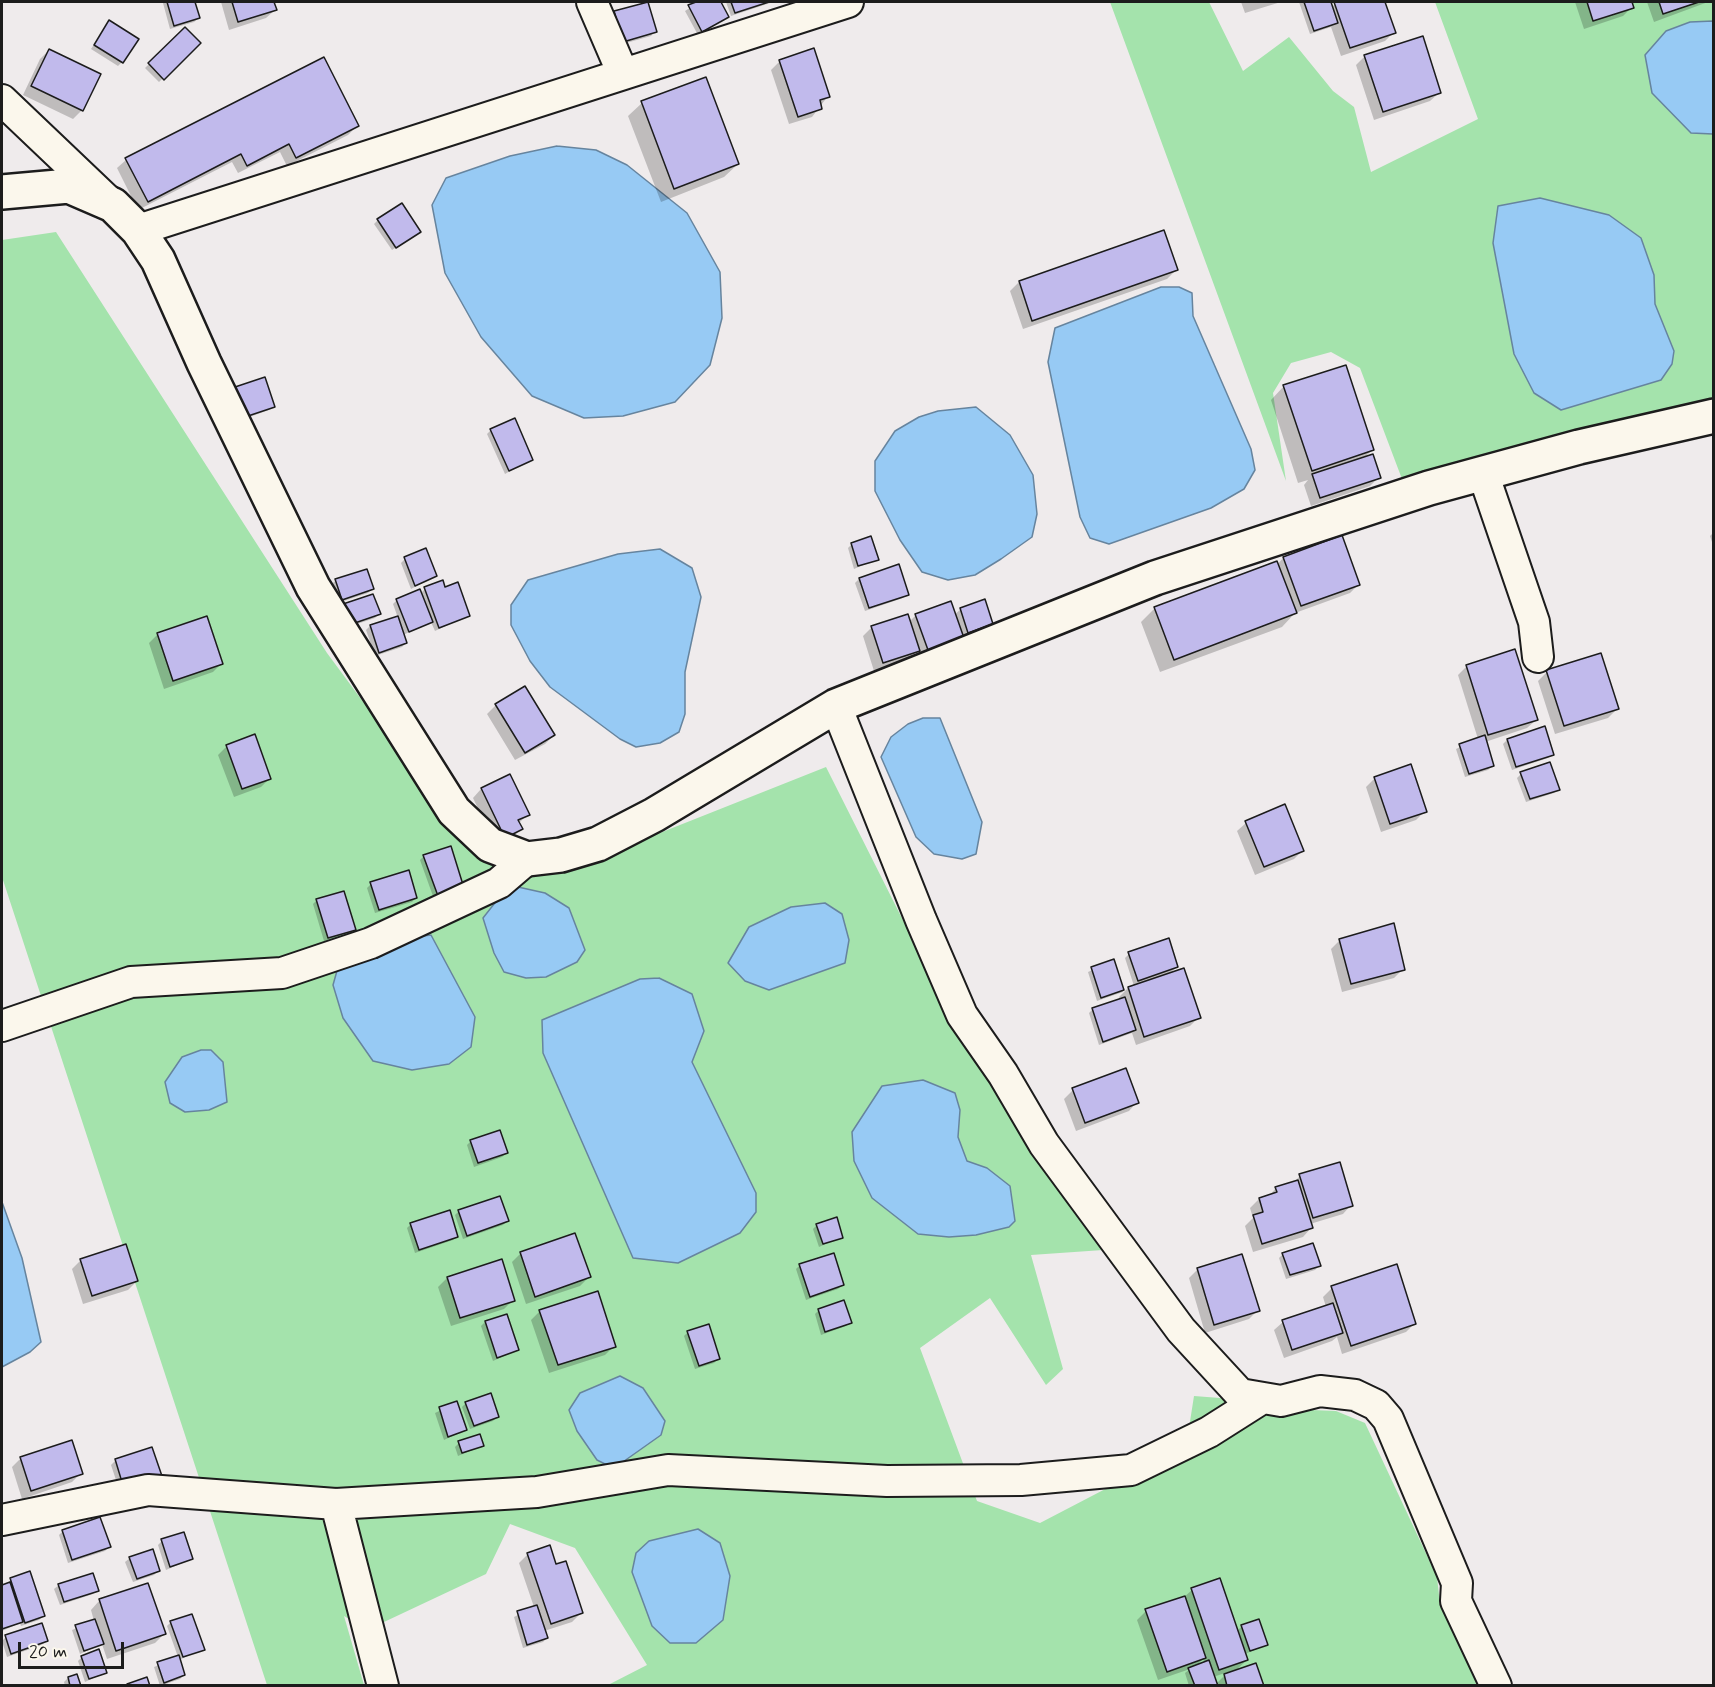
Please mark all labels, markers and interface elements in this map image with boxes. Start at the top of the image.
scale bar [21,1630,128,1668]
text: 20 m [29,1640,67,1664]

